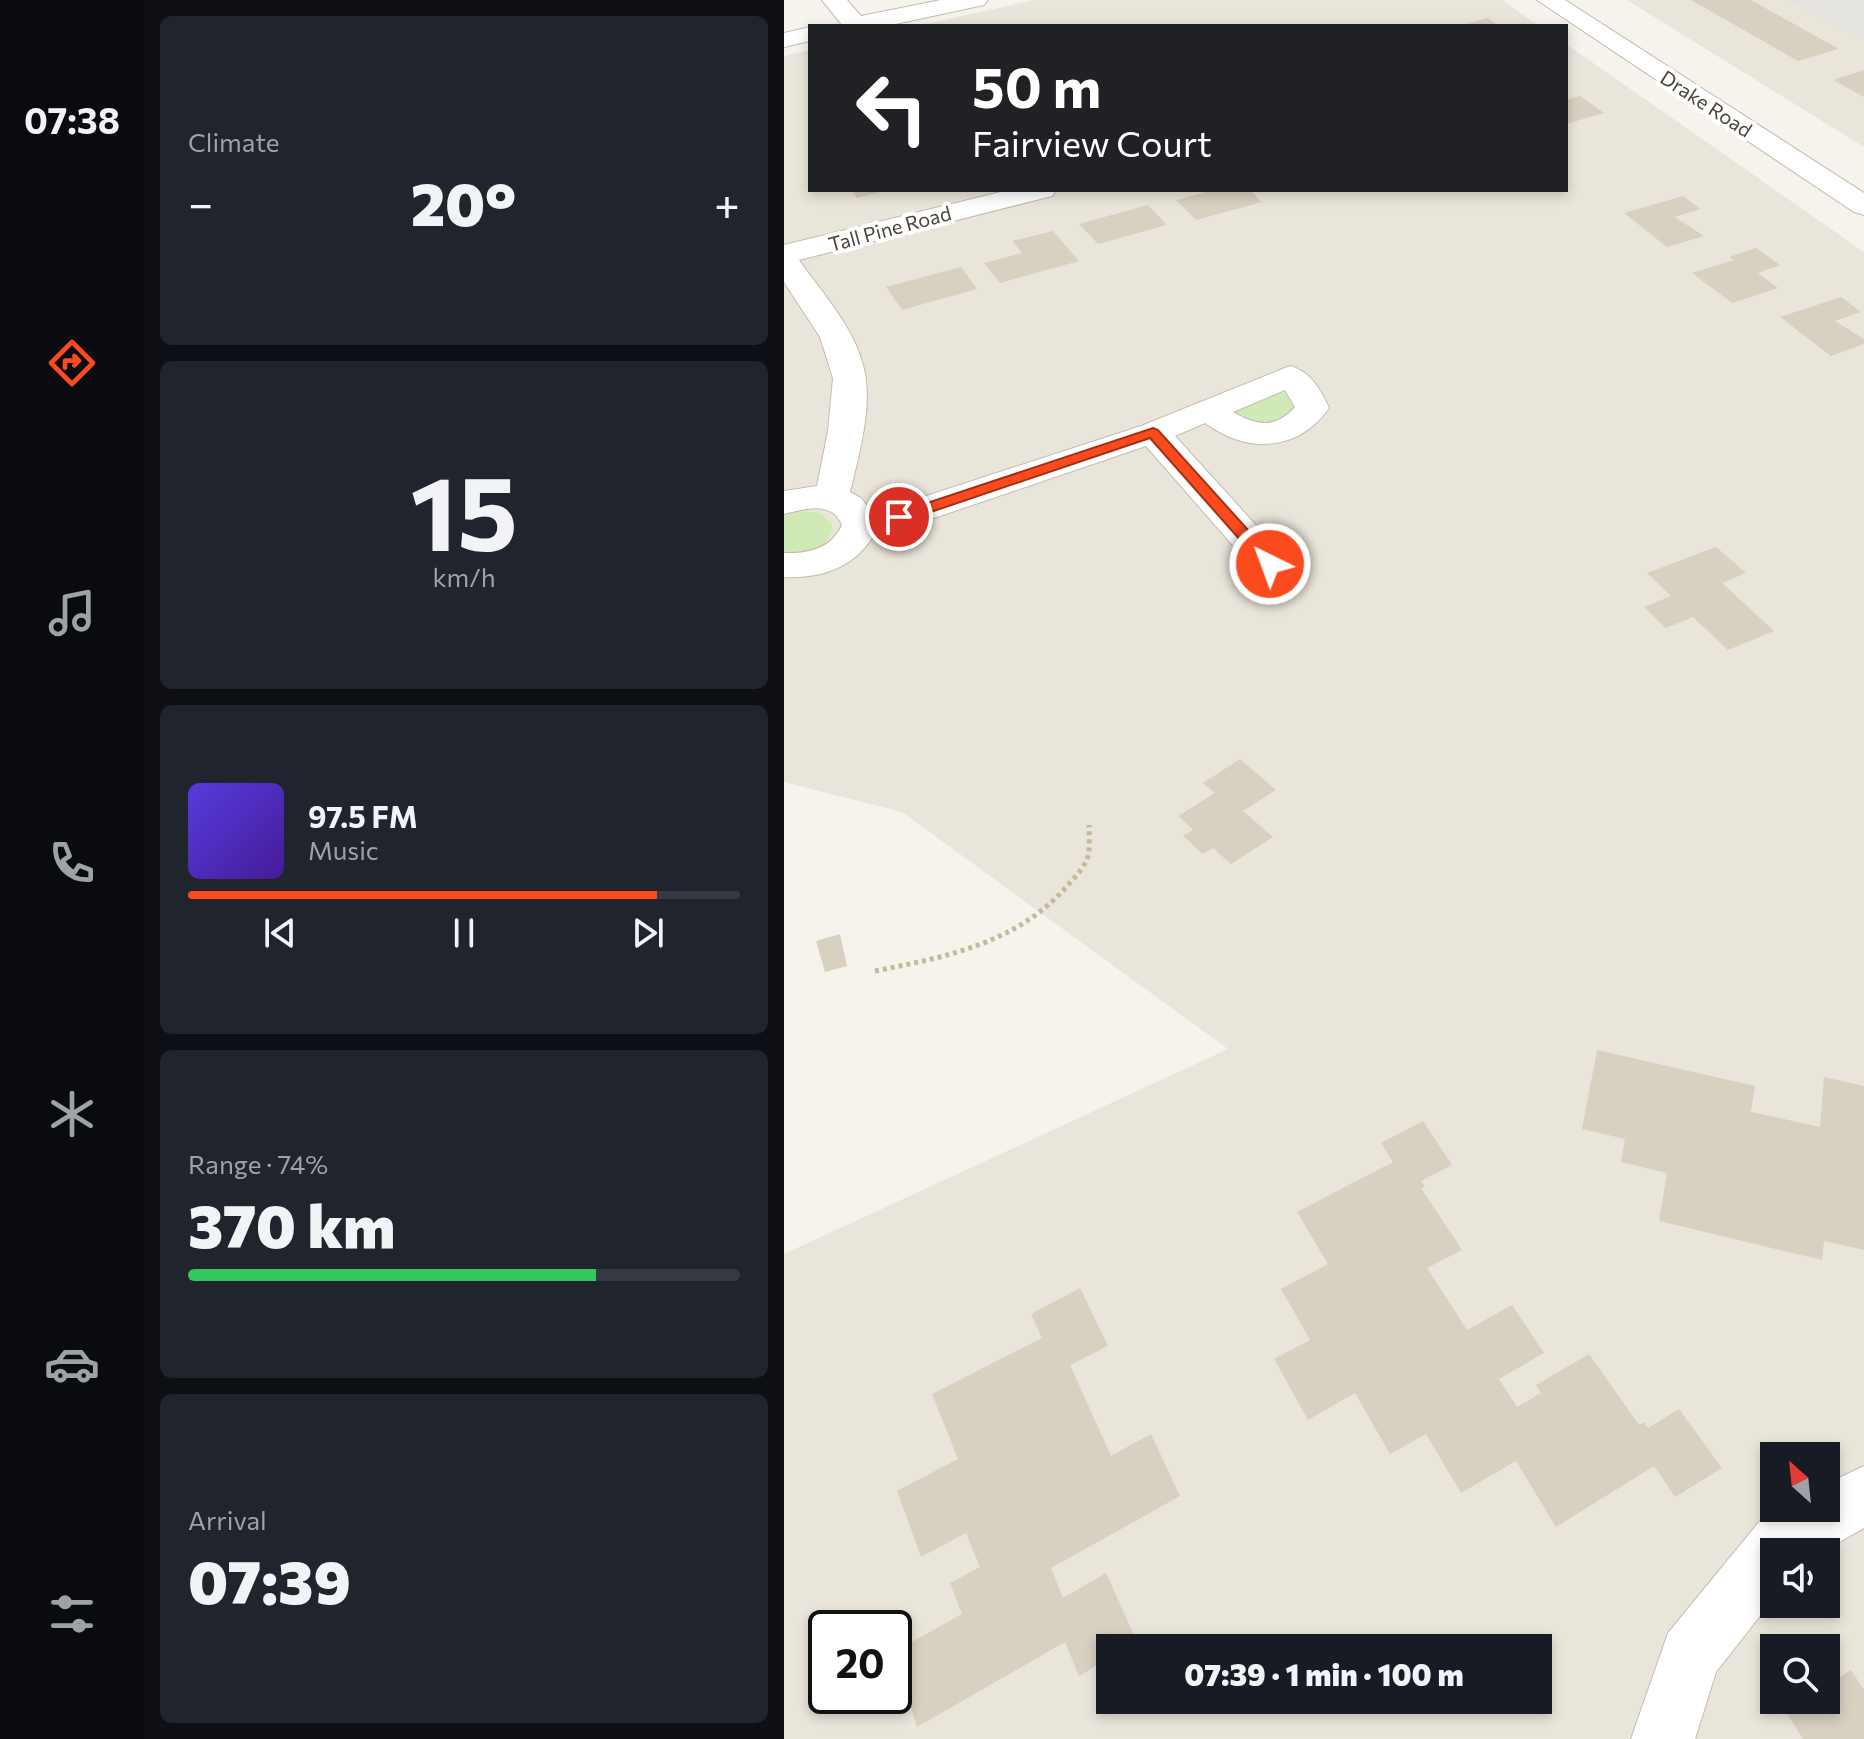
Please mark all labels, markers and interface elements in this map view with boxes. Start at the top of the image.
text: 50 m [972,51,1101,120]
icon: left [840,56,944,160]
street label: Drake Road [1656,65,1757,142]
text: 07:38 [24,97,120,141]
text: Fairview Court [972,120,1212,164]
text: Climate [188,126,280,157]
text: 20° [411,165,516,238]
text: − [188,175,213,229]
text: + [714,175,740,229]
street label: Tall Pine Road [826,200,954,256]
icon: directions [44,335,100,391]
text: 15 [410,445,518,572]
pin [865,483,933,551]
icon: arrive [877,495,921,539]
position arrow [1228,522,1312,606]
text: km/h [432,561,496,592]
icon: music [44,585,100,641]
text: 97.5 FM [308,797,418,834]
text: Music [308,834,379,865]
icon: phone [44,835,100,891]
icon: previous [258,911,302,955]
icon: pause [442,911,486,955]
icon: next [626,911,670,955]
icon: climate [44,1086,100,1142]
text: Range · 74% [188,1148,328,1179]
text: 370 km [188,1187,395,1260]
icon: car [44,1336,100,1392]
north arrow [1760,1442,1840,1522]
map controls [1760,1442,1840,1714]
text: Arrival [188,1504,267,1535]
button: sound [1760,1538,1840,1618]
text: 07:39 [188,1543,351,1616]
icon: filters [44,1586,100,1642]
speed limit sign: 20 [808,1610,912,1714]
button: search [1760,1634,1840,1714]
text: 07:39 · 1 min · 100 m [1184,1655,1464,1692]

